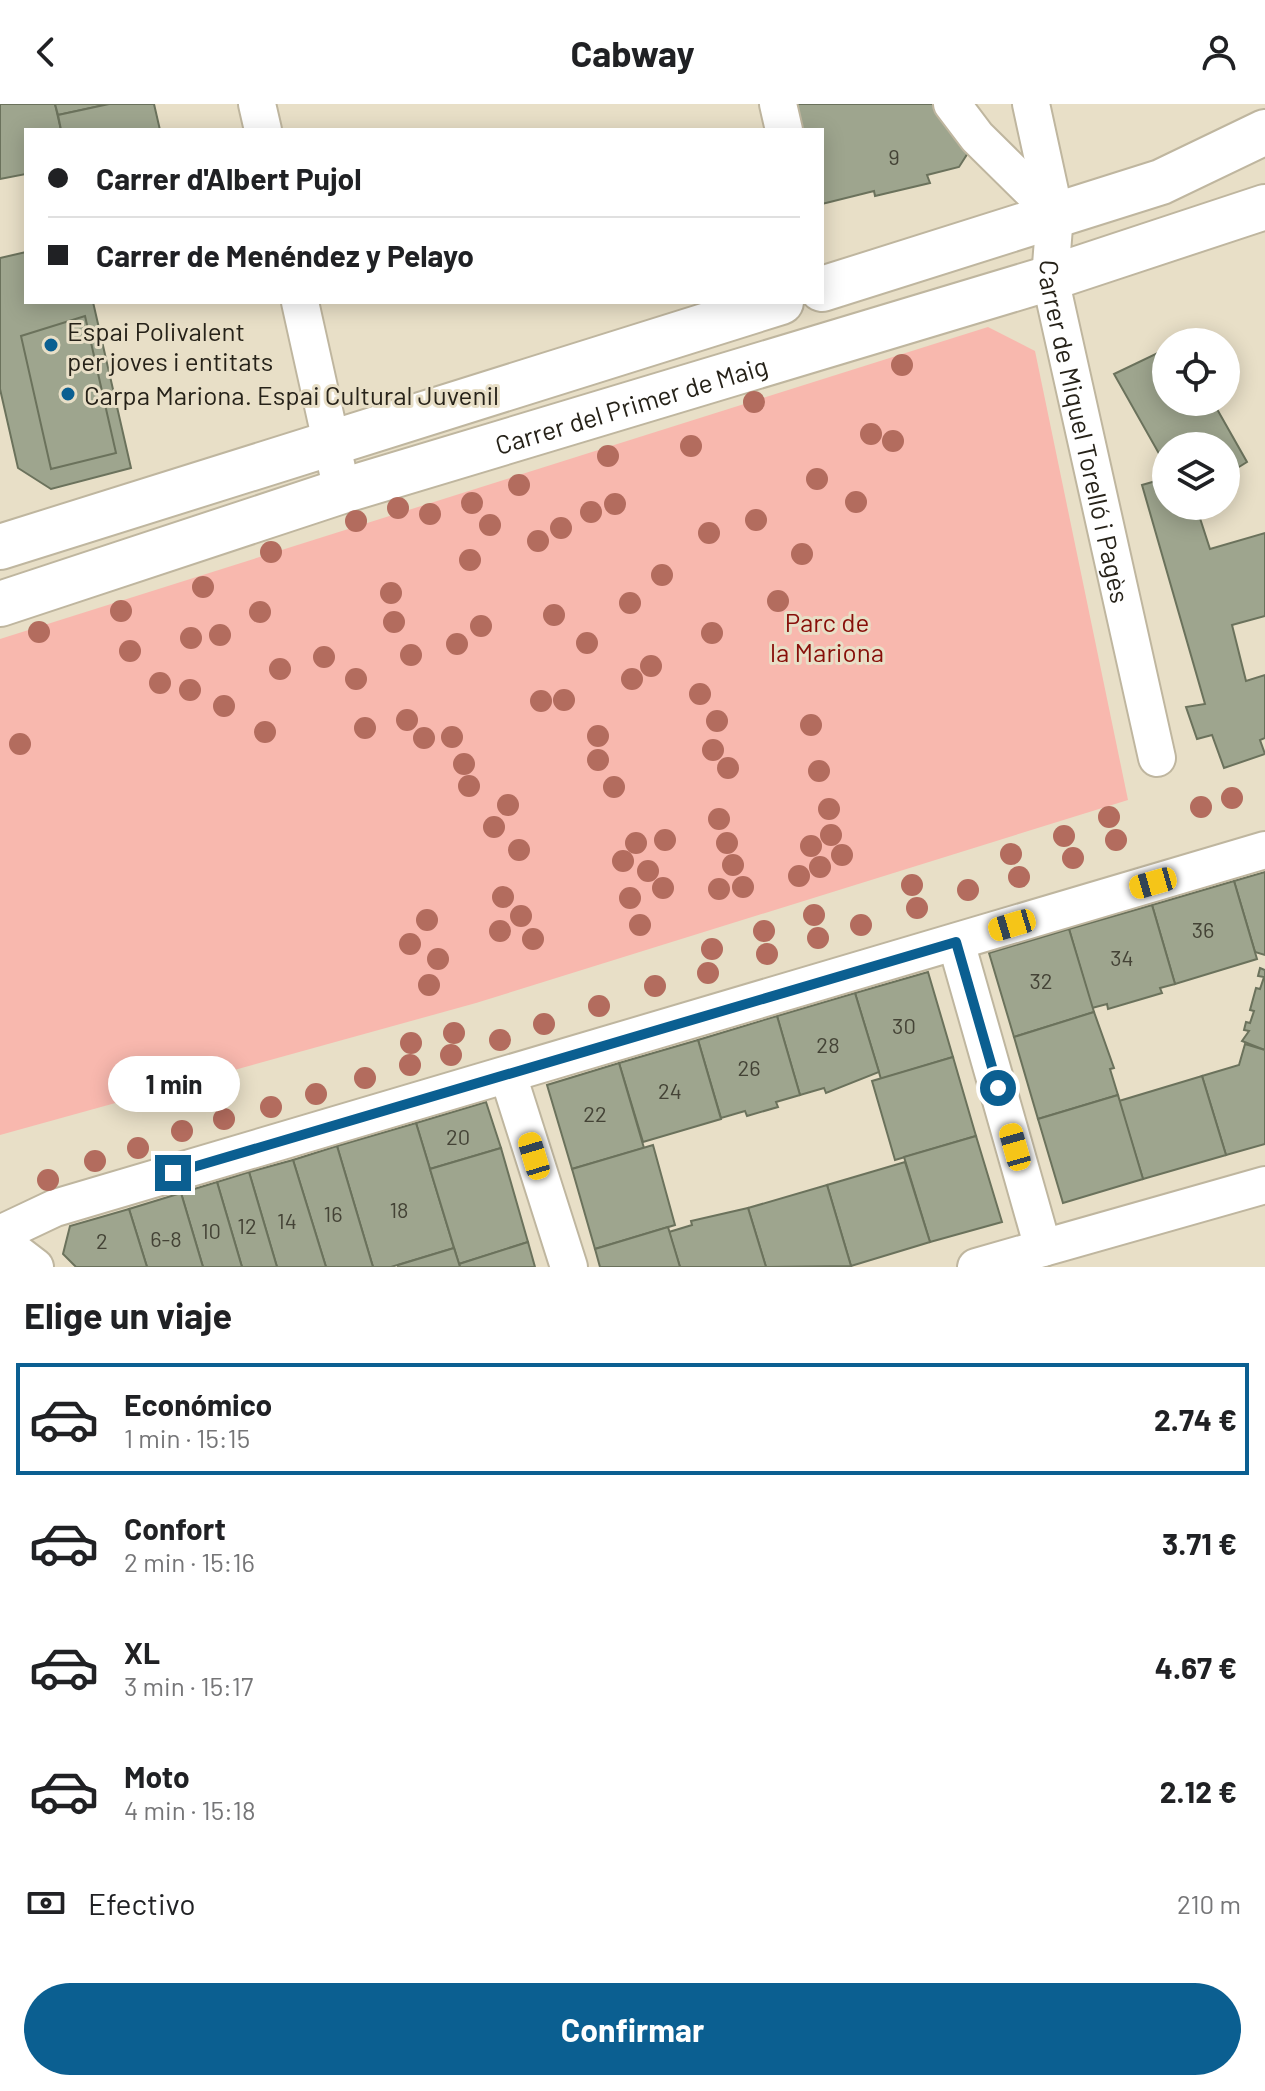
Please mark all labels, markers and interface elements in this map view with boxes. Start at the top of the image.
icon: back [24,30,68,74]
icon: person [1197,30,1241,74]
text: Cabway [570,31,695,74]
house number: 9 [888,143,900,169]
text: Carrer d'Albert Pujol [96,160,362,196]
text: Carrer de Menéndez y Pelayo [96,237,474,273]
street label: Carrer de Miquel Torelló i Pagès [1034,259,1137,606]
place label: Espai Polivalent per joves i entitats [67,315,273,376]
map controls [1152,328,1240,520]
button: locate [1152,328,1240,416]
marker: Espai Polivalent per joves i entitats [42,336,60,354]
street label: Carrer del Primer de Maig [491,348,771,460]
place label: Carpa Mariona. Espai Cultural Juvenil [84,379,499,410]
marker: Carpa Mariona. Espai Cultural Juvenil [59,385,77,403]
button: layers [1152,432,1240,520]
park label: Parc de la Mariona [770,606,884,667]
car [1127,865,1179,901]
car [986,907,1038,943]
house number: 36 [1192,916,1214,942]
house number: 34 [1110,944,1134,970]
house number: 32 [1029,967,1053,993]
house number: 30 [892,1012,916,1038]
house number: 28 [816,1031,840,1057]
house number: 26 [737,1054,761,1080]
callout: 1 min [107,1057,239,1113]
text: 1 min [146,1068,202,1099]
route start [980,1070,1016,1106]
house number: 24 [658,1077,682,1103]
house number: 22 [583,1100,607,1126]
car [997,1121,1033,1173]
house number: 20 [446,1123,470,1149]
car [516,1130,552,1182]
route end [155,1155,191,1191]
house number: 18 [389,1196,409,1222]
house number: 16 [323,1200,343,1226]
house number: 14 [277,1207,297,1233]
house number: 12 [237,1212,257,1238]
house number: 10 [201,1217,221,1243]
house number: 6-8 [150,1225,182,1251]
house number: 2 [96,1227,108,1253]
text: Elige un viaje [24,1293,232,1336]
icon: car [28,1383,100,1455]
text: Económico [124,1386,272,1422]
text: 2.74 € [1154,1401,1237,1437]
text: 1 min · 15:15 [124,1422,250,1453]
icon: car [28,1507,100,1579]
text: Confort [124,1510,226,1546]
text: 3.71 € [1162,1525,1237,1561]
text: 2 min · 15:16 [124,1546,255,1577]
icon: car [28,1631,100,1703]
text: XL [124,1634,160,1670]
text: 4.67 € [1155,1649,1237,1685]
text: 3 min · 15:17 [124,1670,253,1701]
icon: car [28,1755,100,1827]
text: Moto [124,1758,190,1794]
text: 2.12 € [1160,1773,1237,1809]
text: 4 min · 15:18 [124,1794,255,1825]
icon: cash [24,1881,68,1925]
text: Efectivo [88,1885,196,1921]
text: 210 m [1177,1888,1241,1919]
button: Confirmar [24,1983,1241,2075]

